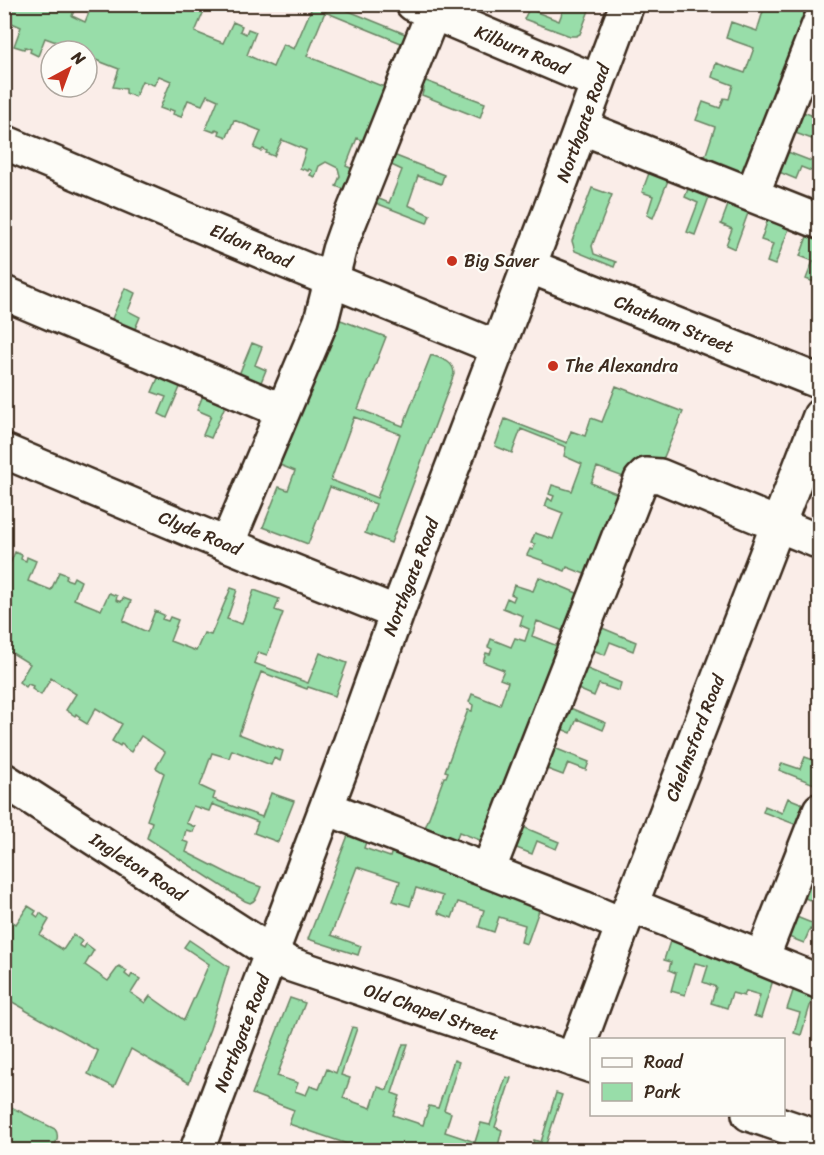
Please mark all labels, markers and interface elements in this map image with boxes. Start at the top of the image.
street label: Kilburn Road [470,16,576,85]
north arrow [39,39,99,99]
text: N [64,43,93,73]
street label: Northgate Road [547,58,620,187]
street label: Eldon Road [205,214,299,278]
place label: Big Saver [464,245,540,277]
marker: Big Saver [445,254,459,268]
street label: Chatham Street [609,285,739,363]
place label: The Alexandra [565,350,678,382]
marker: The Alexandra [546,359,560,373]
street label: Clyde Road [153,501,248,565]
street label: Northgate Road [374,512,449,641]
street label: Chelmsford Road [656,668,734,806]
street label: Ingleton Road [82,823,194,911]
street label: Northgate Road [205,968,280,1097]
street label: Old Chapel Street [359,974,503,1050]
legend [590,1038,785,1116]
text: Road [644,1046,684,1078]
text: Park [644,1076,681,1108]

